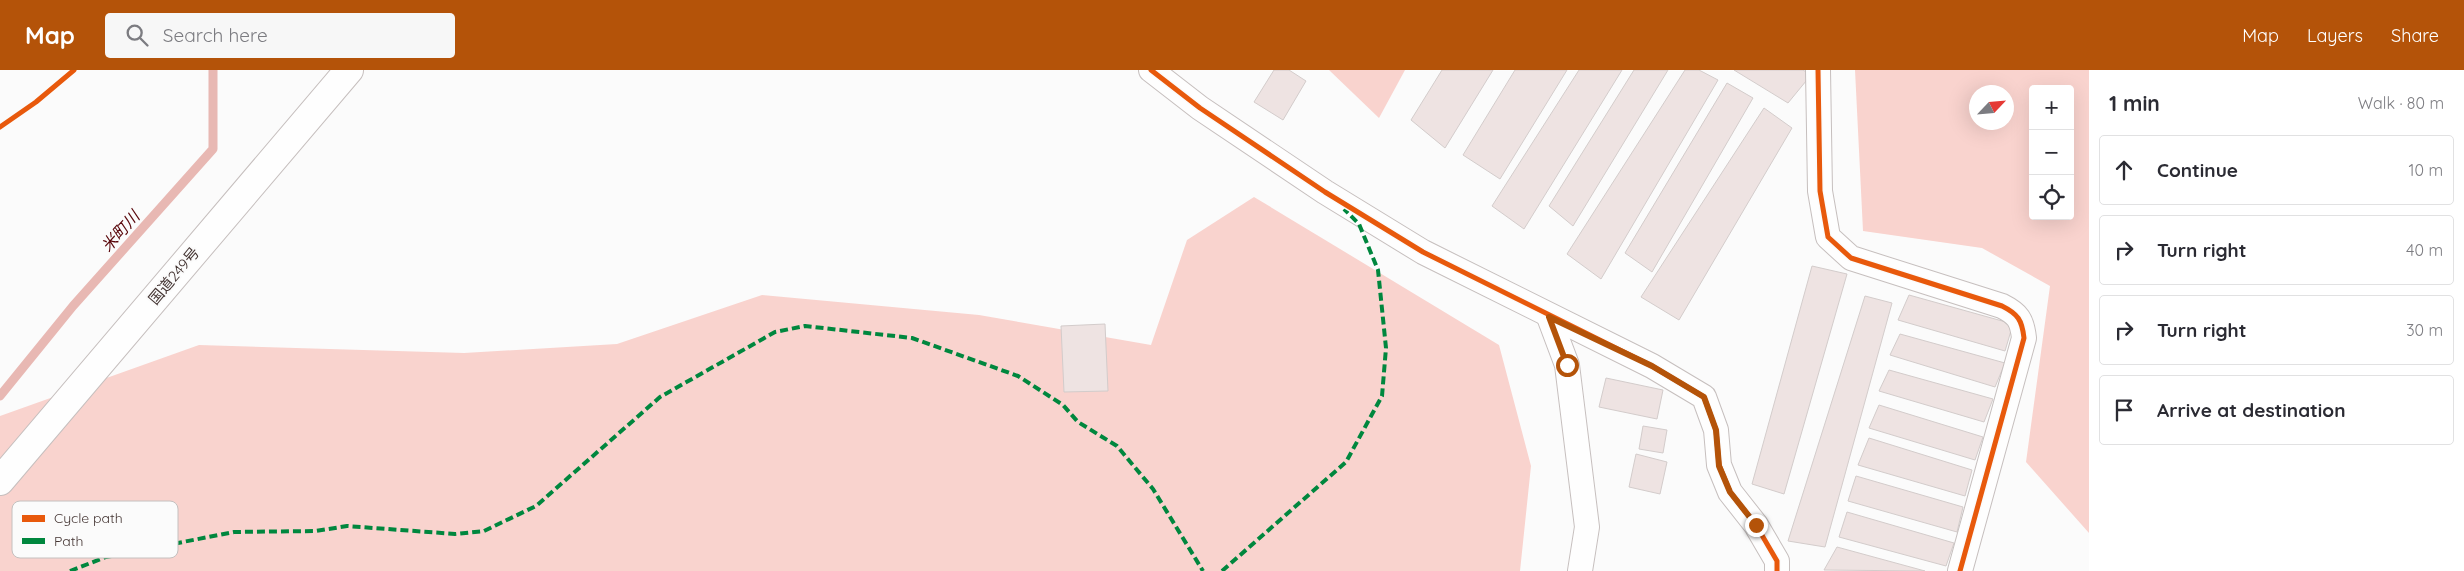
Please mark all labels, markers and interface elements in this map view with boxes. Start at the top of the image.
search box [105,13,455,58]
text: Map [25,20,75,50]
icon: search [123,21,151,49]
text: Search here [163,23,268,47]
text: Map [2242,24,2279,47]
text: Layers [2307,24,2363,47]
text: Share [2391,24,2439,47]
north arrow [1969,85,2014,130]
map controls [2029,85,2074,220]
button: + [2029,85,2074,130]
text: 1 min [2109,90,2160,116]
text: Walk · 80 m [2358,93,2444,113]
button: − [2029,130,2074,175]
icon: ahead [2110,156,2138,184]
text: Continue [2157,158,2238,182]
text: 10 m [2409,160,2443,180]
button: locate [2029,175,2074,220]
water label: 米町川 [97,205,145,256]
icon: right [2110,236,2138,264]
text: Turn right [2157,238,2246,262]
text: 40 m [2406,240,2443,260]
street label: 国道249号 [144,243,203,308]
icon: right [2110,316,2138,344]
text: Turn right [2157,318,2246,342]
text: 30 m [2406,320,2443,340]
route start [1556,354,1579,377]
icon: arrive [2110,396,2138,424]
text: Arrive at destination [2157,398,2346,422]
legend [12,501,178,558]
text: Cycle path [54,509,123,527]
route end [1745,514,1768,537]
text: Path [54,532,83,550]

